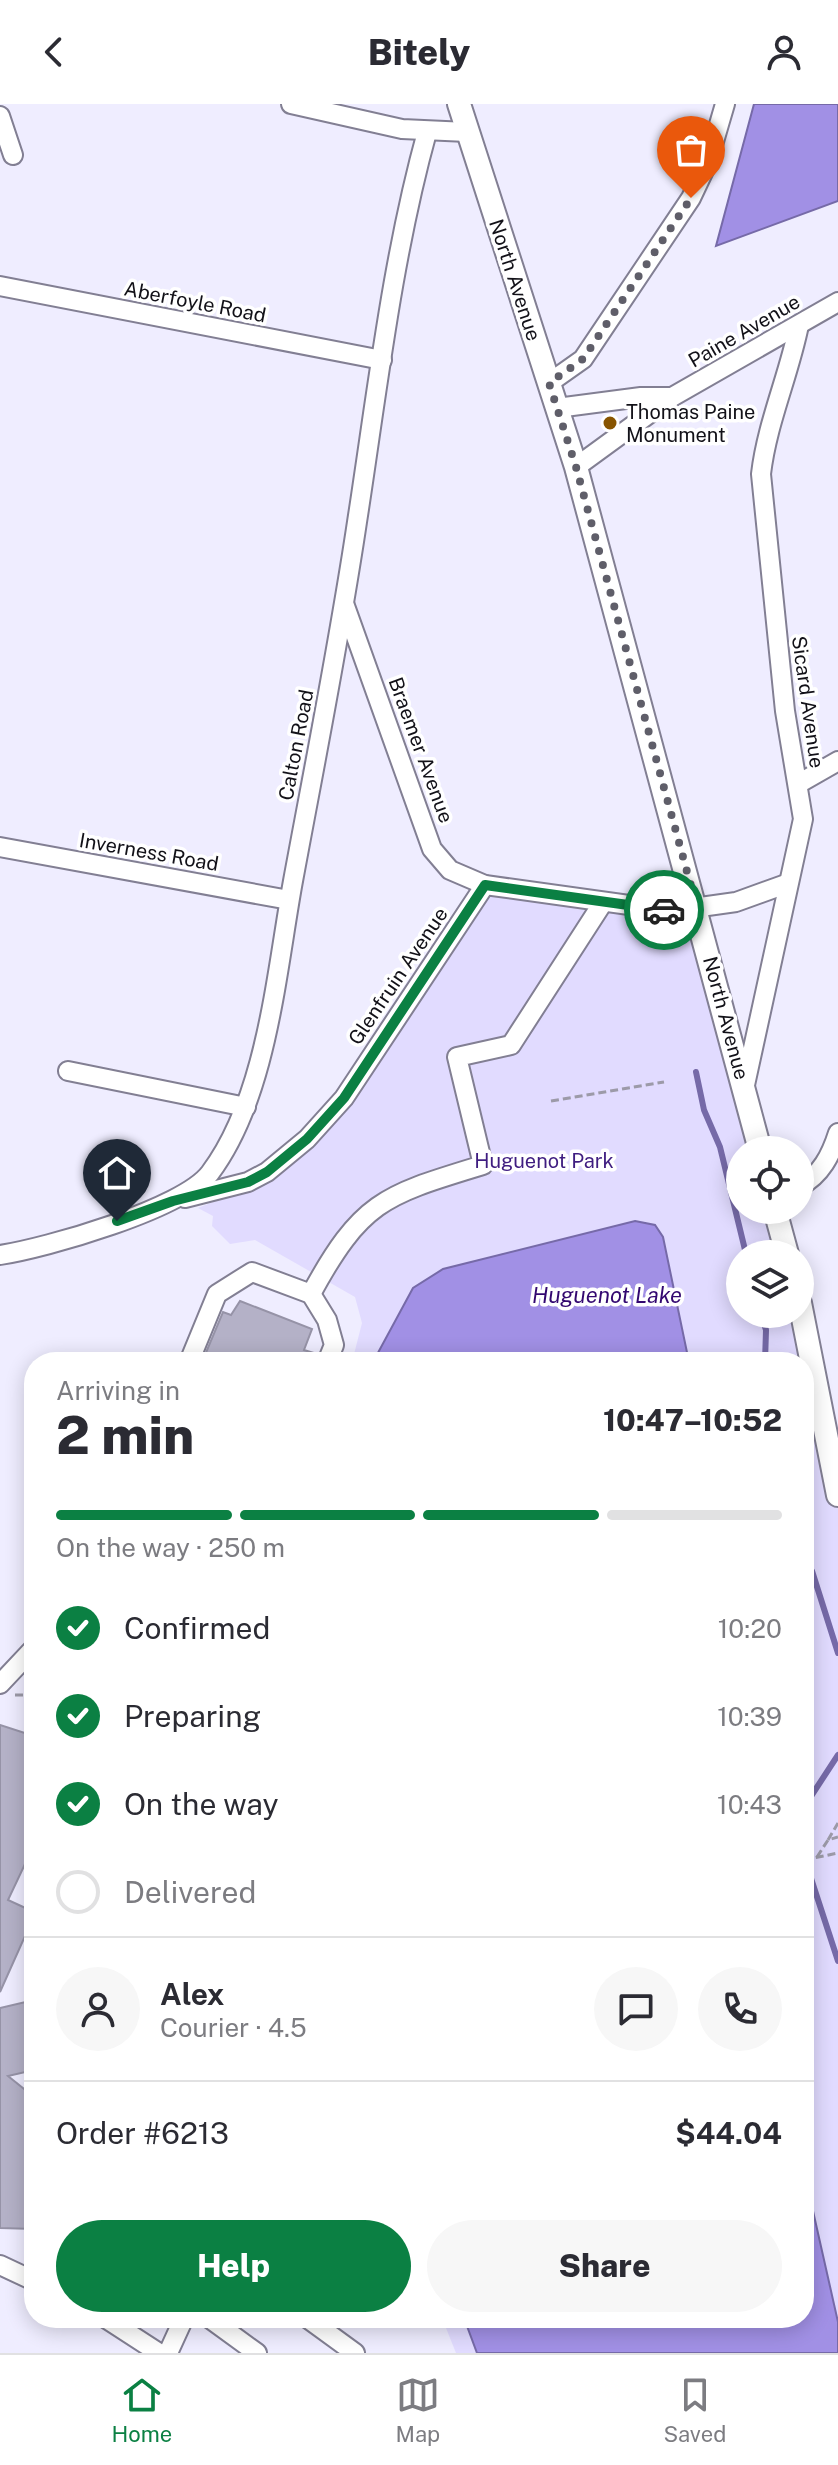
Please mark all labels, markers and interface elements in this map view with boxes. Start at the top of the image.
icon: back [32,30,76,74]
icon: person [762,30,806,74]
text: Bitely [368,31,470,73]
pin [657,116,725,198]
icon: bag [669,128,713,172]
street label: North Avenue [484,216,546,344]
street label: Aberfoyle Road [122,276,268,328]
street label: Paine Avenue [684,289,804,373]
place label: Thomas Paine Monument [626,400,755,447]
marker: Thomas Paine Monument [601,414,619,432]
street label: Sicard Avenue [787,634,829,770]
street label: Braemer Avenue [384,674,458,826]
street label: Calton Road [273,687,319,803]
street label: Inverness Road [77,828,221,876]
courier [624,870,704,950]
icon: car [642,888,686,932]
street label: Glenfruin Avenue [343,903,453,1049]
street label: North Avenue [698,954,754,1082]
map controls [726,1136,814,1328]
button: locate [726,1136,814,1224]
pin [83,1139,151,1221]
park label: Huguenot Park [474,1149,614,1173]
icon: home [95,1151,139,1195]
button: layers [726,1240,814,1328]
water label: Huguenot Lake [532,1282,682,1308]
text: Arriving in [56,1375,180,1406]
text: 10:47–10:52 [603,1402,782,1438]
text: 2 min [56,1405,194,1466]
text: On the way · 250 m [56,1532,285,1563]
icon: check [56,1606,100,1650]
text: Confirmed [124,1610,270,1646]
text: 10:20 [718,1613,782,1644]
icon: check [56,1694,100,1738]
text: Preparing [124,1698,261,1734]
text: 10:39 [717,1701,782,1732]
icon: check [56,1782,100,1826]
text: On the way [124,1786,278,1822]
text: 10:43 [717,1789,782,1820]
text: Delivered [124,1874,256,1910]
button: person [56,1967,140,2051]
button: chat [594,1967,678,2051]
button: phone [698,1967,782,2051]
text: Alex [160,1976,224,2012]
text: Courier · 4.5 [160,2012,307,2043]
text: Order #6213 [56,2115,229,2151]
text: $44.04 [675,2115,782,2151]
button: Help [56,2220,411,2312]
button: Share [427,2220,782,2312]
tab: Home [112,2373,172,2447]
tab: Map [395,2373,440,2447]
tab: Saved [663,2373,726,2447]

